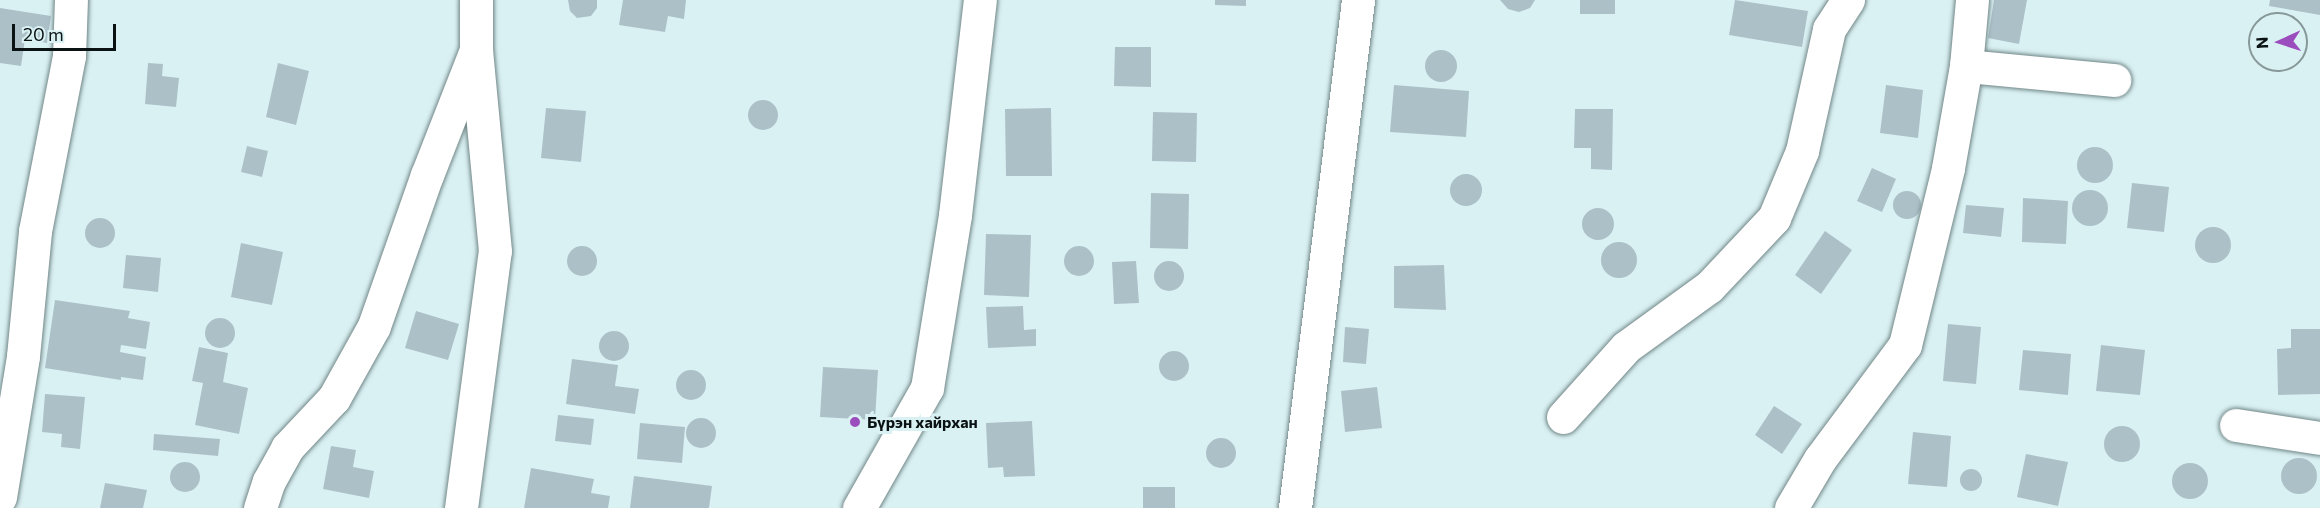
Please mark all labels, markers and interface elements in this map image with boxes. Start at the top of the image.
scale bar [15,12,118,50]
north arrow [2248,12,2308,72]
text: 20 m [23,23,64,45]
text: N [2252,36,2271,49]
place label: Бүрэн хайрхан [867,412,978,432]
marker: Бүрэн хайрхан [848,415,862,429]

